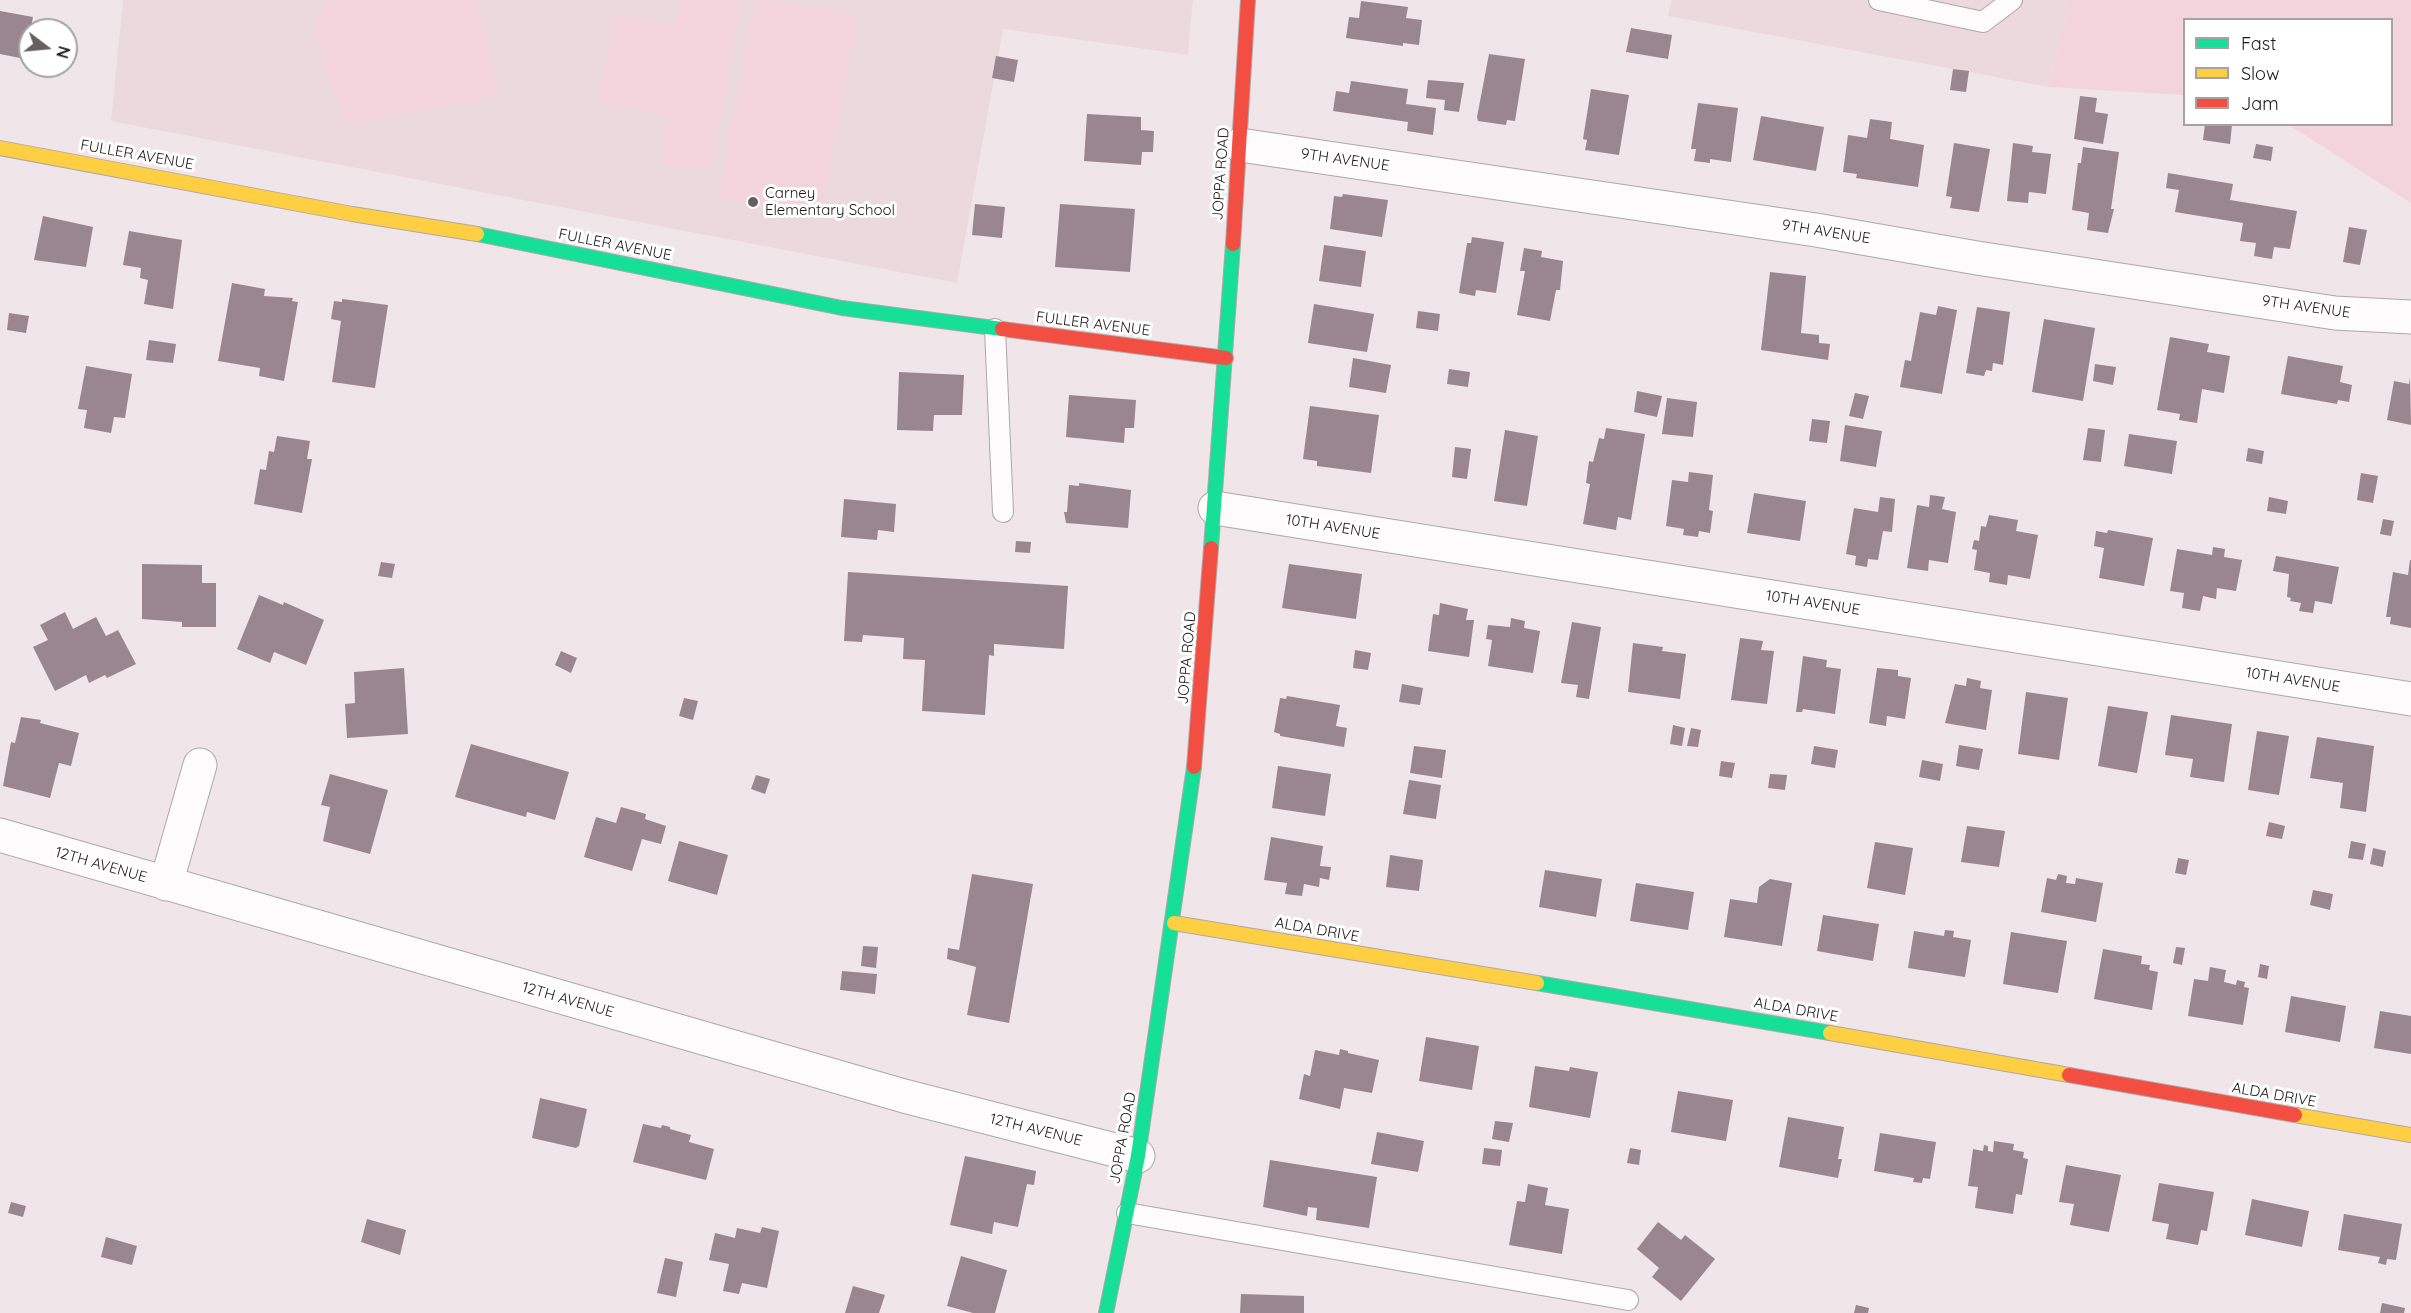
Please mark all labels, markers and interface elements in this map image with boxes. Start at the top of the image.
north arrow [18,18,78,78]
legend [2183,18,2393,126]
text: Fast [2241,32,2276,55]
text: N [52,44,75,61]
text: Slow [2241,62,2279,85]
text: Jam [2241,92,2279,115]
street label: JOPPA ROAD [1209,127,1233,221]
street label: FULLER AVENUE [79,136,195,174]
street label: 9TH AVENUE [1300,145,1390,175]
place label: Carney Elementary School [765,184,895,219]
marker: Carney Elementary School [746,195,760,209]
street label: 9TH AVENUE [1781,216,1871,248]
street label: FULLER AVENUE [557,225,673,265]
street label: 9TH AVENUE [2261,292,2351,322]
street label: FULLER AVENUE [1035,308,1151,340]
street label: 10TH AVENUE [1285,511,1381,543]
street label: 10TH AVENUE [1765,587,1861,619]
street label: JOPPA ROAD [1174,611,1200,705]
street label: 10TH AVENUE [2245,664,2341,696]
street label: 12TH AVENUE [53,843,149,887]
street label: ALDA DRIVE [1273,914,1361,946]
street label: 12TH AVENUE [520,978,616,1022]
street label: ALDA DRIVE [1752,994,1840,1026]
street label: ALDA DRIVE [2230,1079,2318,1111]
street label: JOPPA ROAD [1106,1091,1140,1185]
street label: 12TH AVENUE [988,1110,1084,1150]

